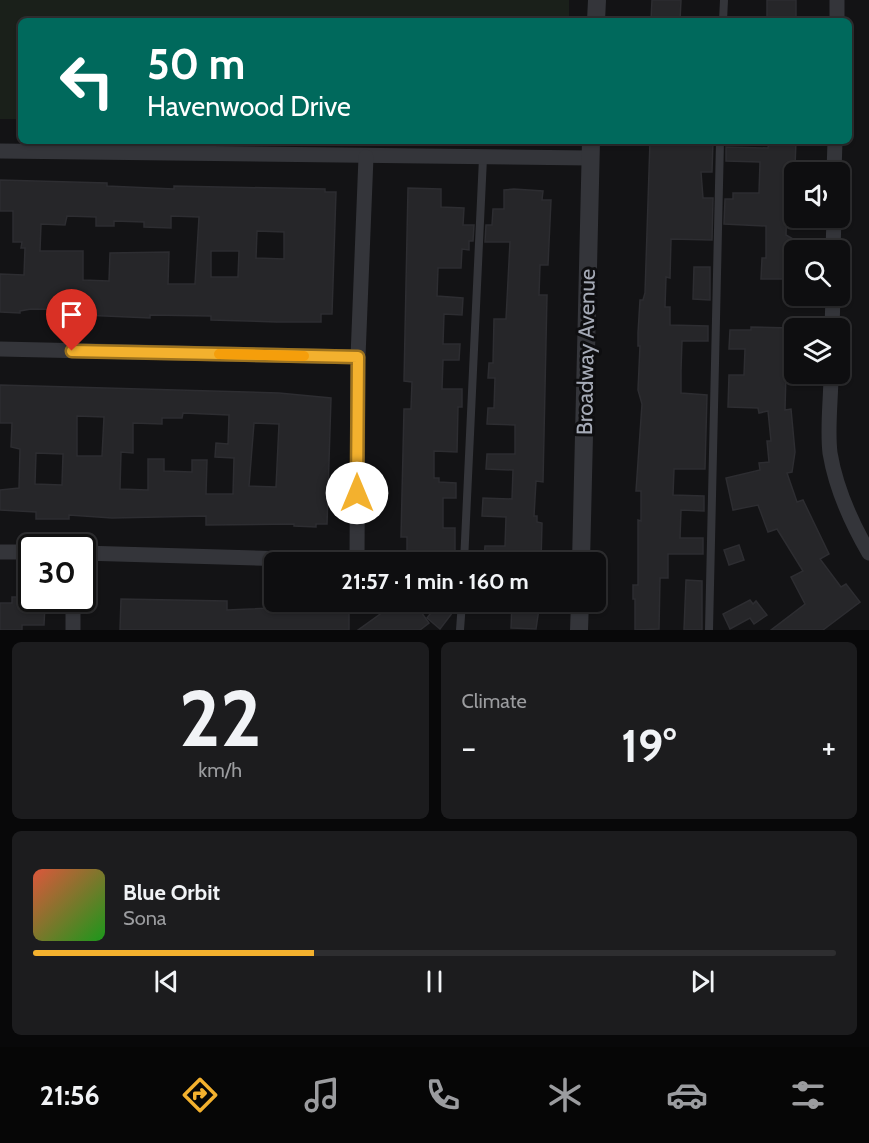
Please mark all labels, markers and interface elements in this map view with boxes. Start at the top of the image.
text: 50 m [147,38,245,90]
icon: left [48,42,126,120]
text: Havenwood Drive [147,90,351,123]
map controls [784,162,850,384]
button: sound [784,162,850,228]
button: search [784,240,850,306]
street label: Broadway Avenue [571,269,601,435]
pin [46,289,97,351]
icon: arrive [55,298,88,331]
button: layers [784,318,850,384]
position arrow [325,461,389,525]
speed limit sign: 30 [18,534,96,612]
text: 21:57 · 1 min · 160 m [341,568,529,595]
text: 22 [179,671,262,766]
text: Climate [462,689,527,713]
text: 19° [621,719,676,773]
text: − [462,727,476,767]
text: + [821,727,836,767]
text: km/h [198,758,242,782]
text: Blue Orbit [123,879,220,906]
text: Sona [123,906,166,930]
icon: previous [150,965,183,998]
icon: pause [418,965,451,998]
icon: next [686,965,719,998]
icon: directions [179,1074,221,1116]
icon: music [301,1074,343,1116]
icon: phone [422,1074,464,1116]
icon: climate [544,1074,586,1116]
icon: car [666,1074,708,1116]
icon: filters [787,1074,829,1116]
text: 21:56 [40,1079,100,1112]

